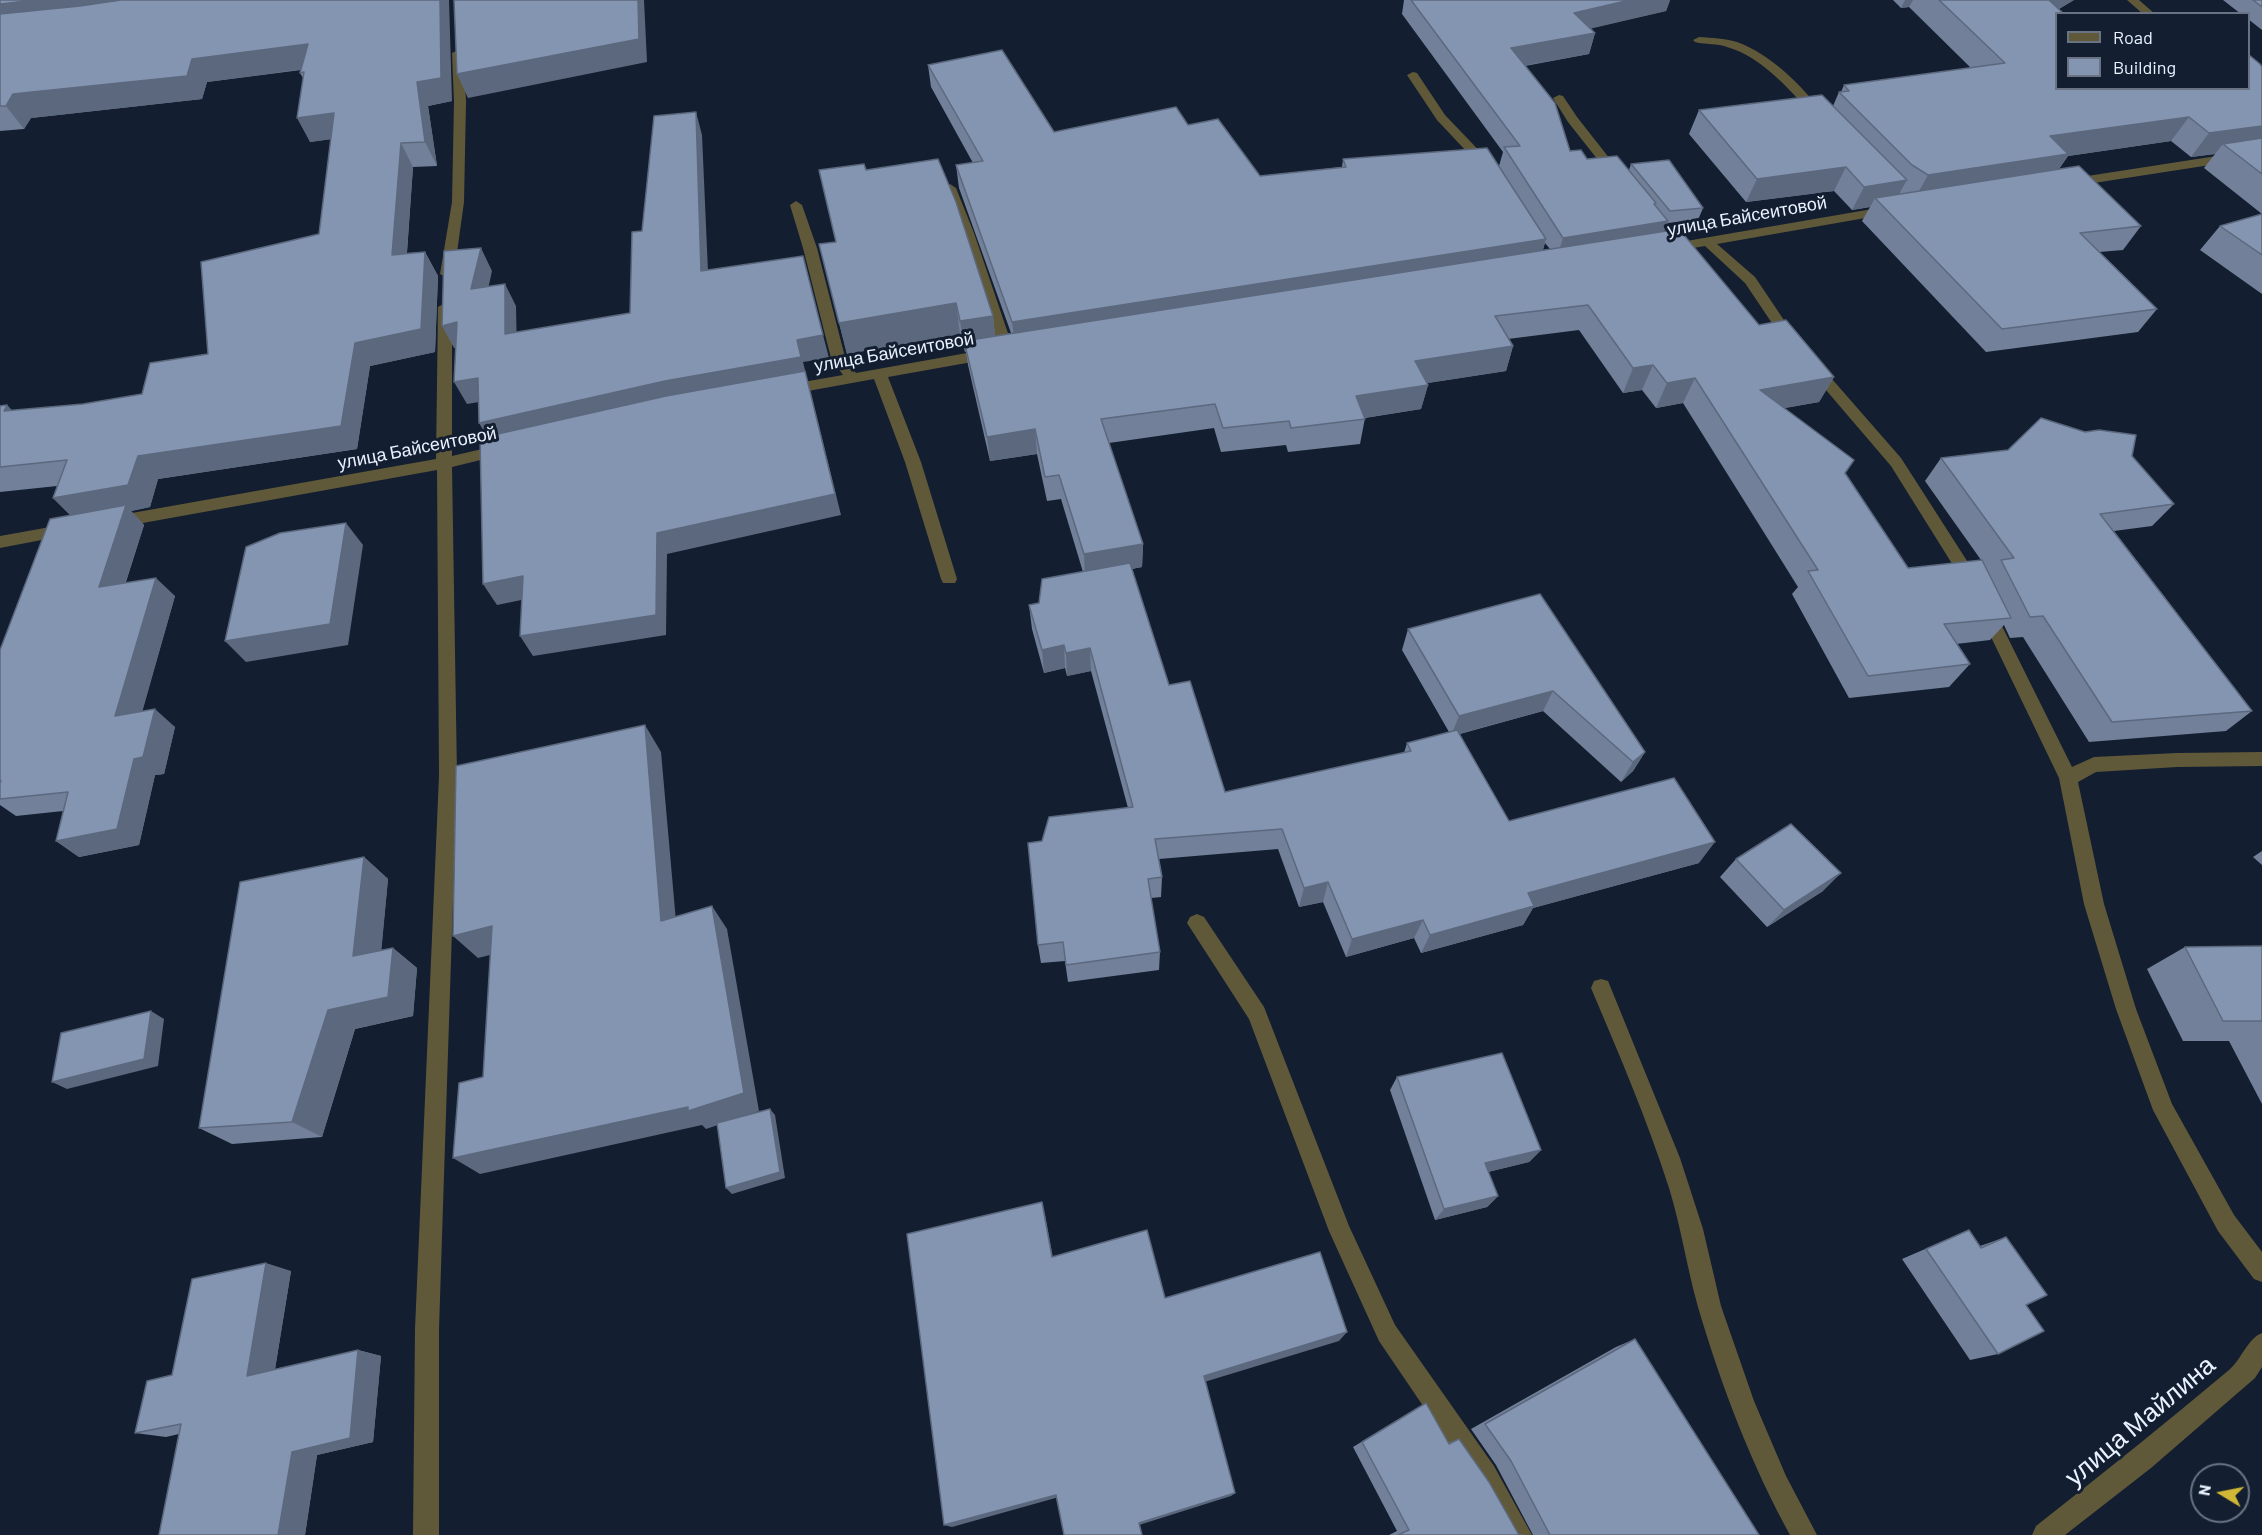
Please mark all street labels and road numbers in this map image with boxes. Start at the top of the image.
street label: улица Байсеитовой [1666,191,1828,241]
street label: улица Байсеитовой [813,327,975,377]
street label: улица Байсеитовой [336,422,498,474]
street label: улица Майлина [2059,1349,2221,1493]

